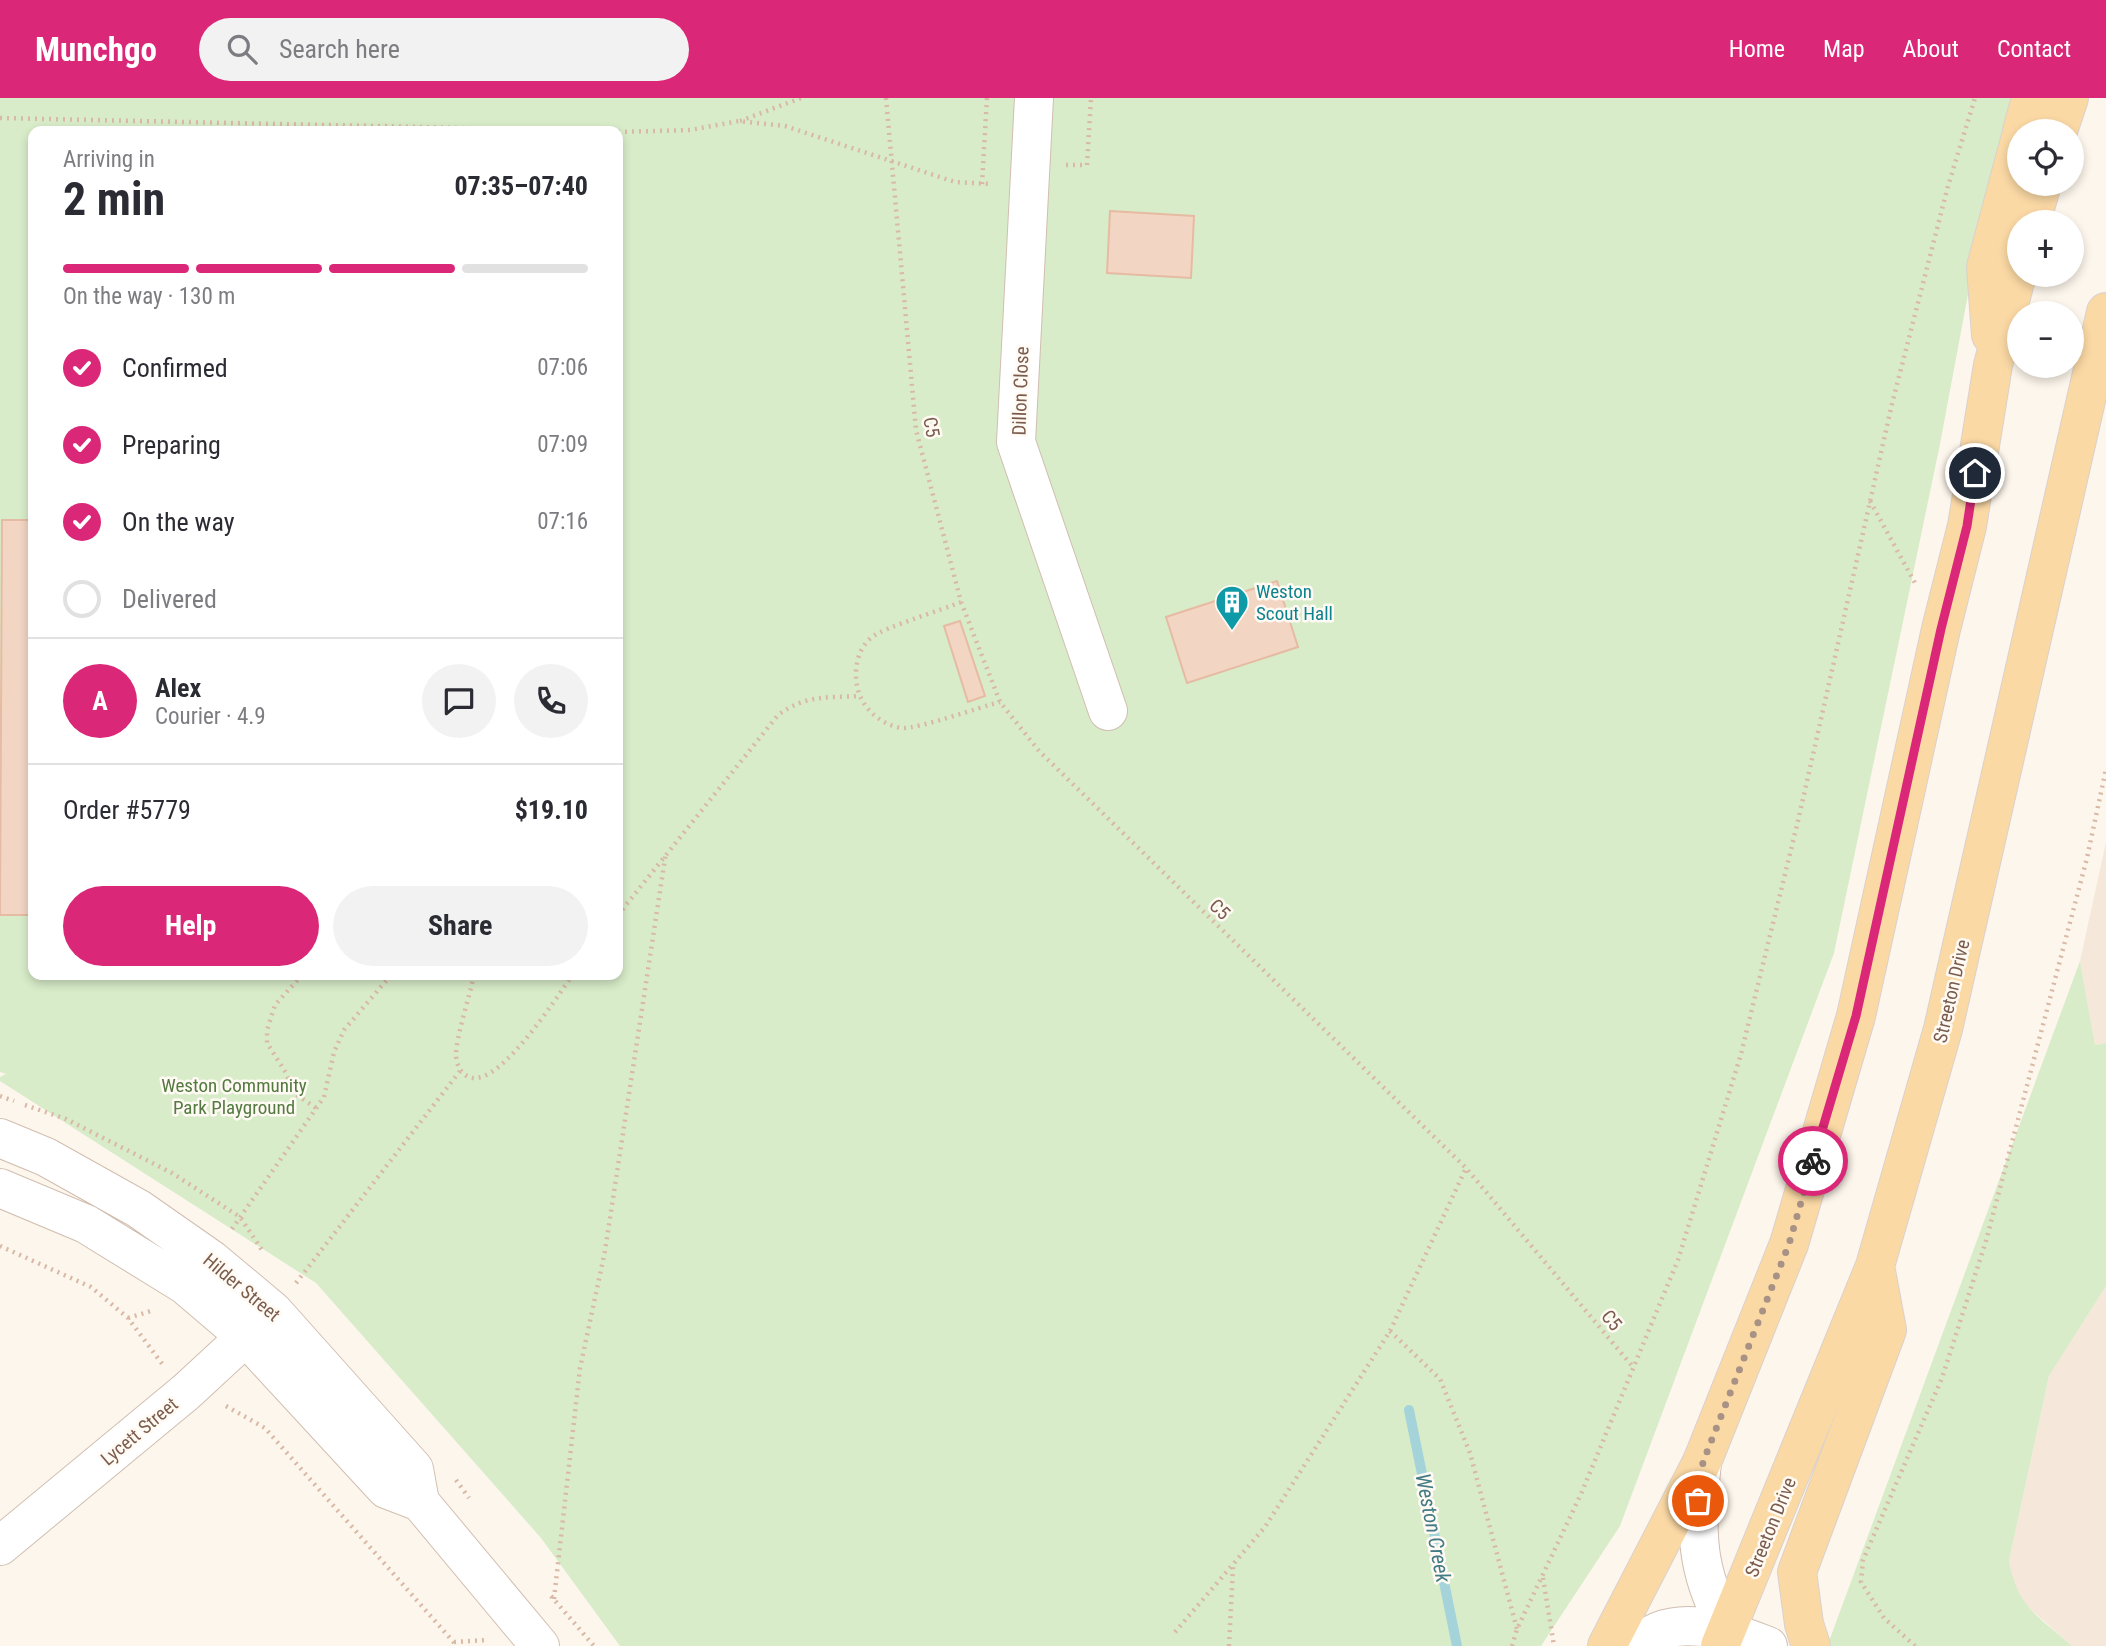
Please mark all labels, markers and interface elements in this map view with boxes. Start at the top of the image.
search box [199,18,689,81]
text: Munchgo [35,30,157,69]
icon: search [223,30,261,68]
text: Search here [279,34,400,64]
text: Home [1729,35,1785,63]
text: Map [1823,35,1865,63]
text: About [1903,35,1959,63]
text: Contact [1997,35,2071,63]
map controls [2007,119,2084,378]
button: locate [2007,119,2084,196]
text: Arriving in [63,146,155,173]
text: 07:35–07:40 [454,171,588,201]
text: 2 min [63,172,165,226]
button: + [2007,210,2084,287]
text: On the way · 130 m [63,283,235,310]
button: − [2007,301,2084,378]
street label: Dillon Close [1007,346,1034,436]
icon: check [63,349,101,387]
text: Confirmed [122,353,228,383]
text: 07:06 [537,354,588,381]
street label: C5 [918,415,945,439]
icon: check [63,426,101,464]
text: Preparing [122,430,221,460]
text: 07:09 [537,431,588,458]
pin [1945,443,2005,503]
icon: home [1956,454,1994,492]
icon: check [63,503,101,541]
text: On the way [122,507,235,537]
text: 07:16 [537,508,588,535]
place label: Weston Scout Hall [1256,580,1333,625]
building icon: Weston Scout Hall [1213,583,1251,632]
text: Delivered [122,584,217,614]
button: chat [422,664,496,738]
button: phone [514,664,588,738]
text: Alex [155,673,201,703]
text: A [92,686,108,716]
text: Courier · 4.9 [155,703,266,730]
text: Order #5779 [63,795,191,825]
text: $19.10 [515,795,588,825]
button: Help [63,886,319,966]
button: Share [333,886,588,966]
street label: C5 [1204,894,1235,925]
street label: Streeton Drive [1928,937,1975,1045]
park label: Weston Community Park Playground [161,1074,307,1119]
courier [1778,1126,1848,1196]
icon: bike [1794,1142,1832,1180]
street label: Hilder Street [198,1249,285,1326]
street label: C5 [1596,1305,1627,1335]
street label: Lycett Street [96,1393,182,1470]
water label: Weston Creek [1411,1471,1455,1585]
pin [1668,1471,1728,1531]
street label: Streeton Drive [1740,1474,1801,1580]
icon: bag [1679,1482,1717,1520]

